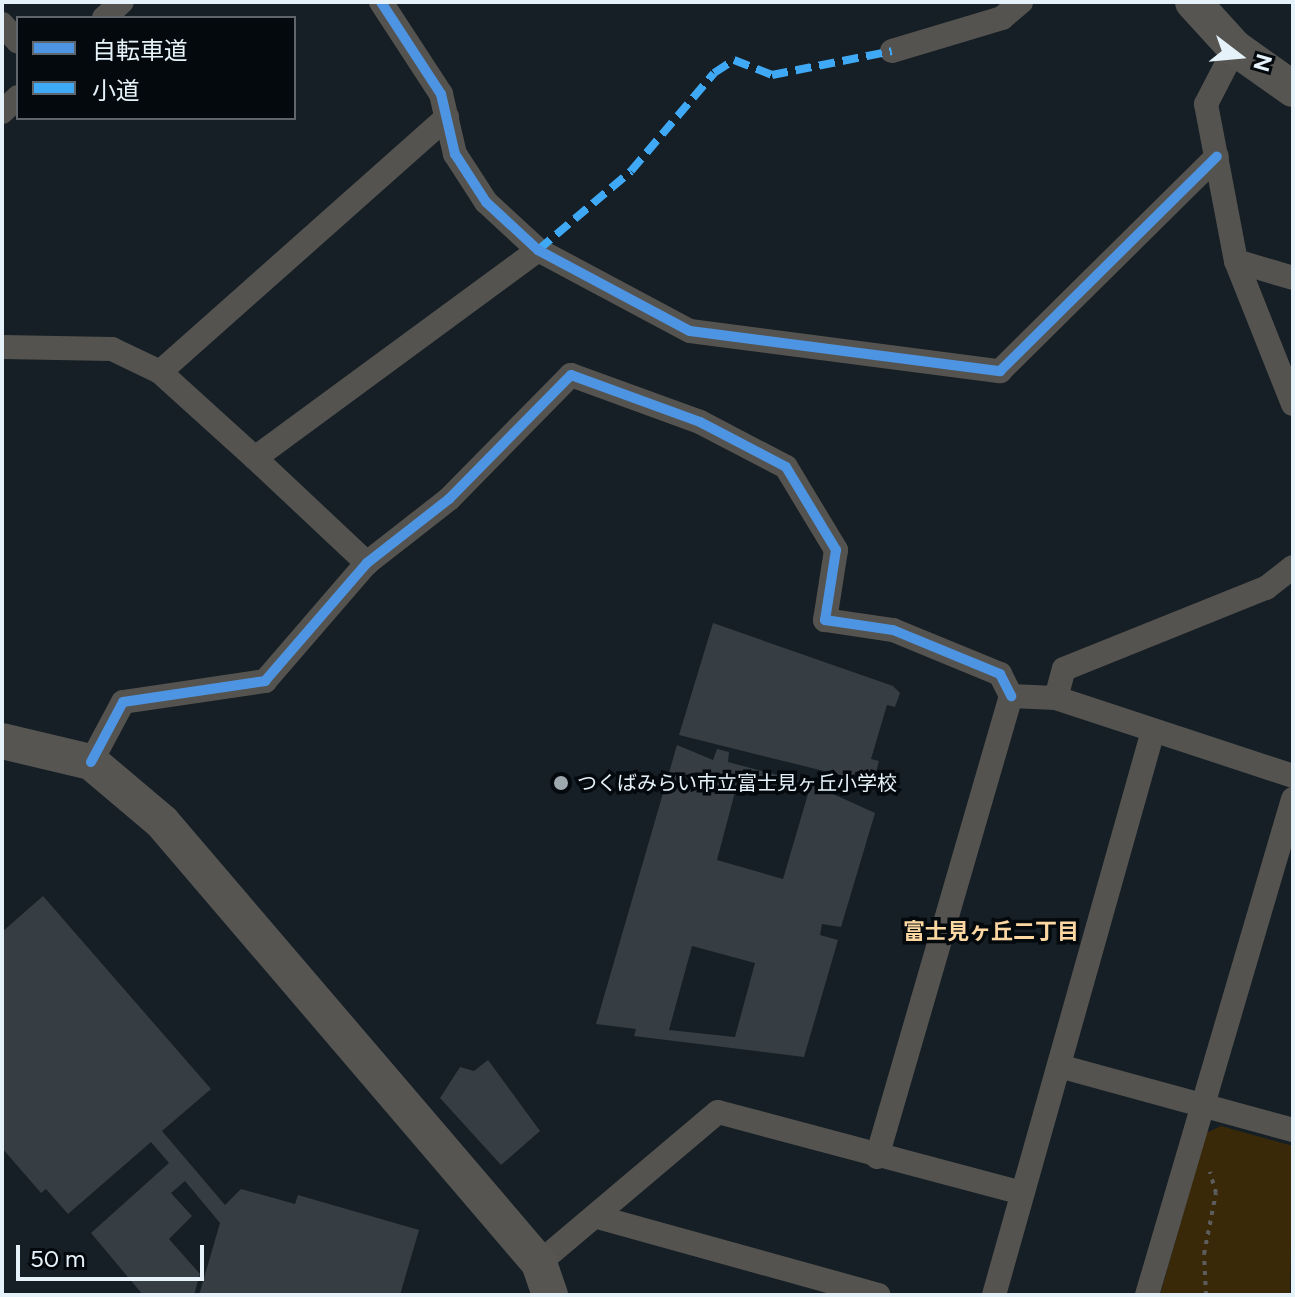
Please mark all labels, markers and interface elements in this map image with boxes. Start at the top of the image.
legend [16,16,296,120]
north arrow [1199,16,1279,96]
text: 自転車道 [92,36,188,65]
text: N [1247,51,1278,75]
text: 小道 [92,76,140,105]
place label: つくばみらい市立富士見ヶ丘小学校 [577,771,897,795]
marker: つくばみらい市立富士見ヶ丘小学校 [552,774,570,792]
district label: 富士見ヶ丘二丁目 [903,919,1079,945]
scale bar [20,1229,208,1279]
text: 50 m [30,1244,86,1273]

